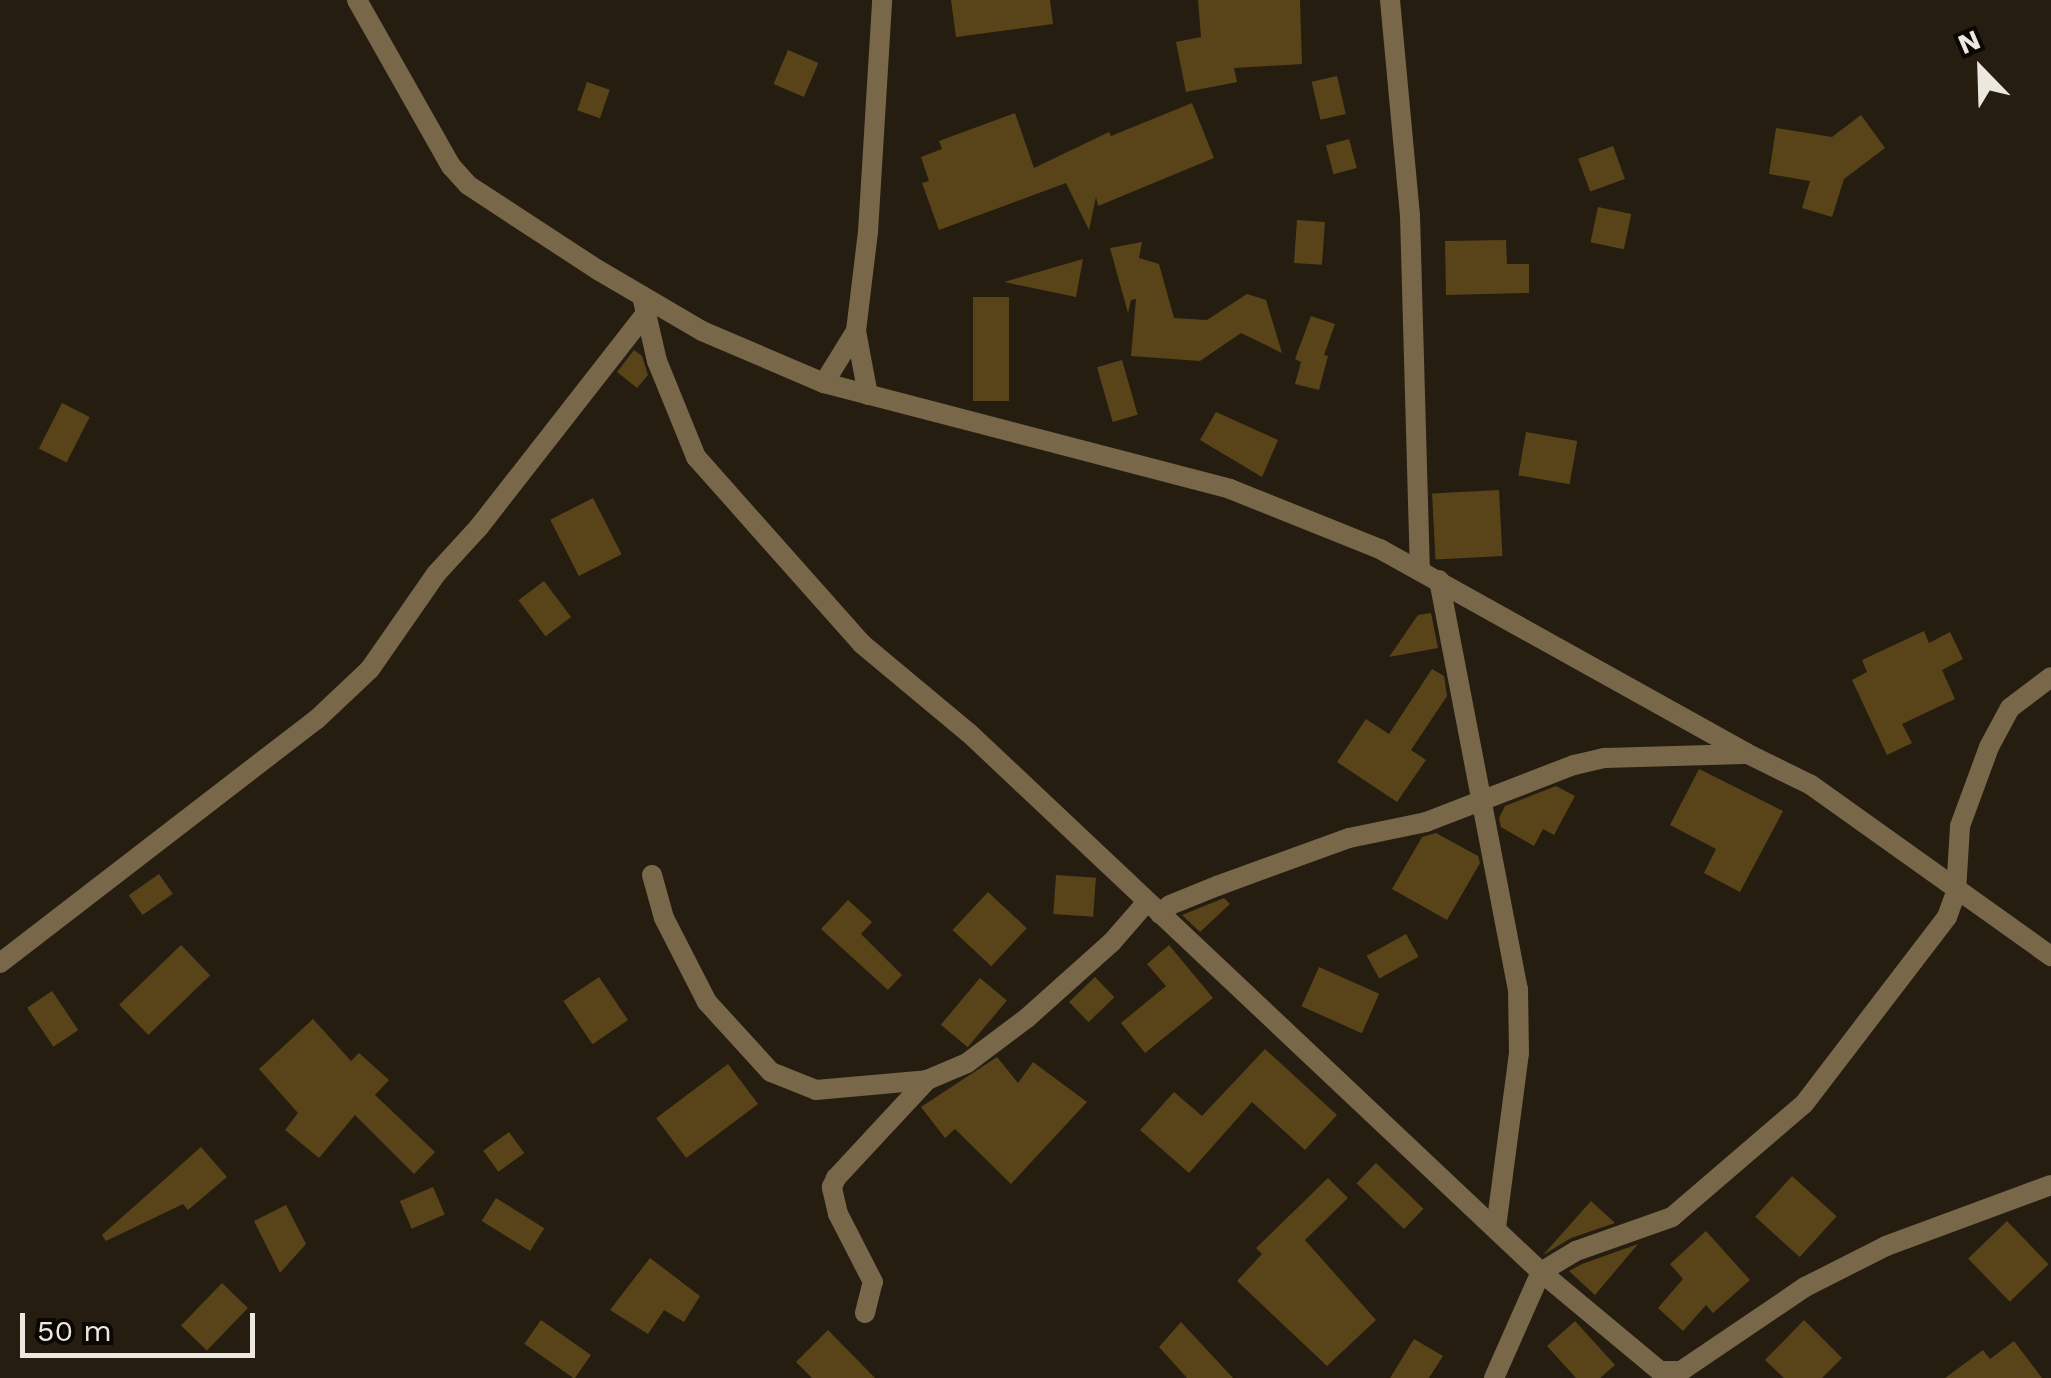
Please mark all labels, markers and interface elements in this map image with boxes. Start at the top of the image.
north arrow [1931,20,2031,120]
text: N [1953,23,1985,61]
scale bar [25,1293,260,1355]
text: 50 m [37,1313,112,1348]

